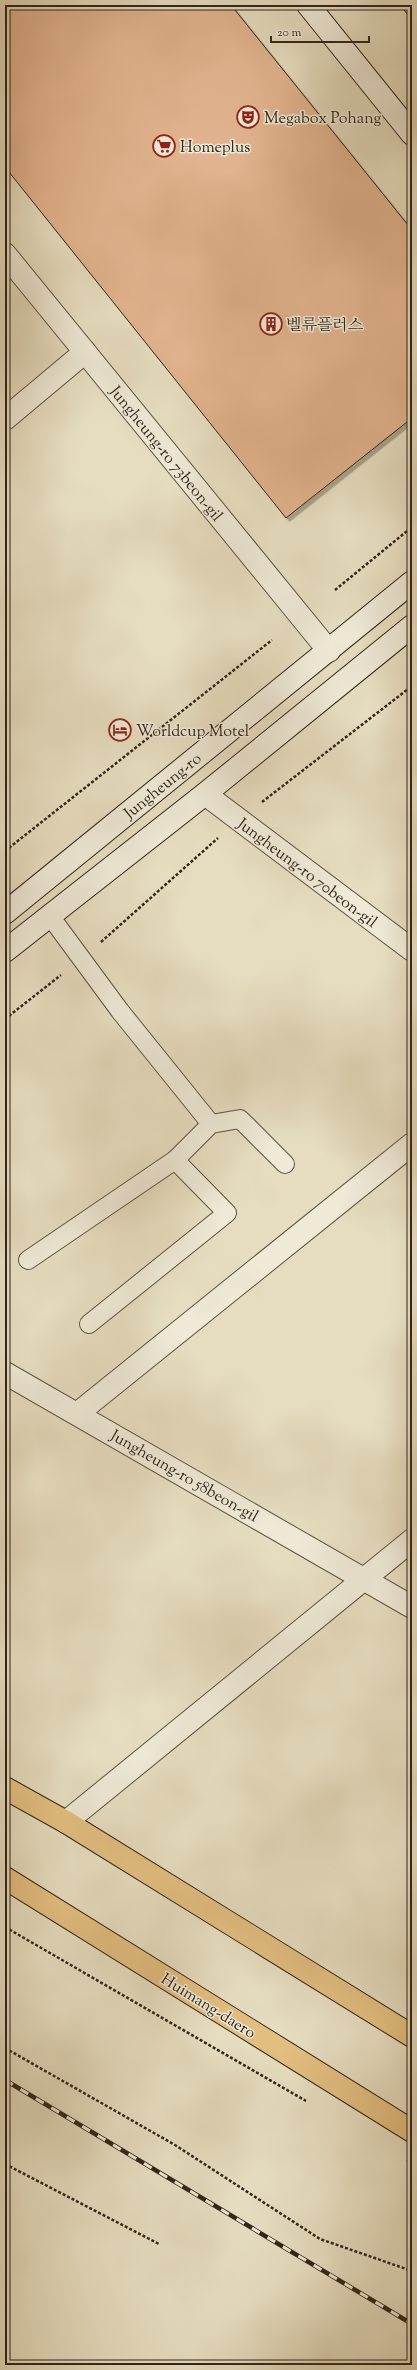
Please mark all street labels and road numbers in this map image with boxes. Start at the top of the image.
street label: Jungheung-ro 73beon-gil [103,381,227,528]
street label: Jungheung-ro [119,748,208,826]
street label: Jungheung-ro 70beon-gil [231,813,382,935]
street label: Jungheung-ro 58beon-gil [105,1425,262,1529]
street label: Huimang-daero [156,1969,260,2046]

